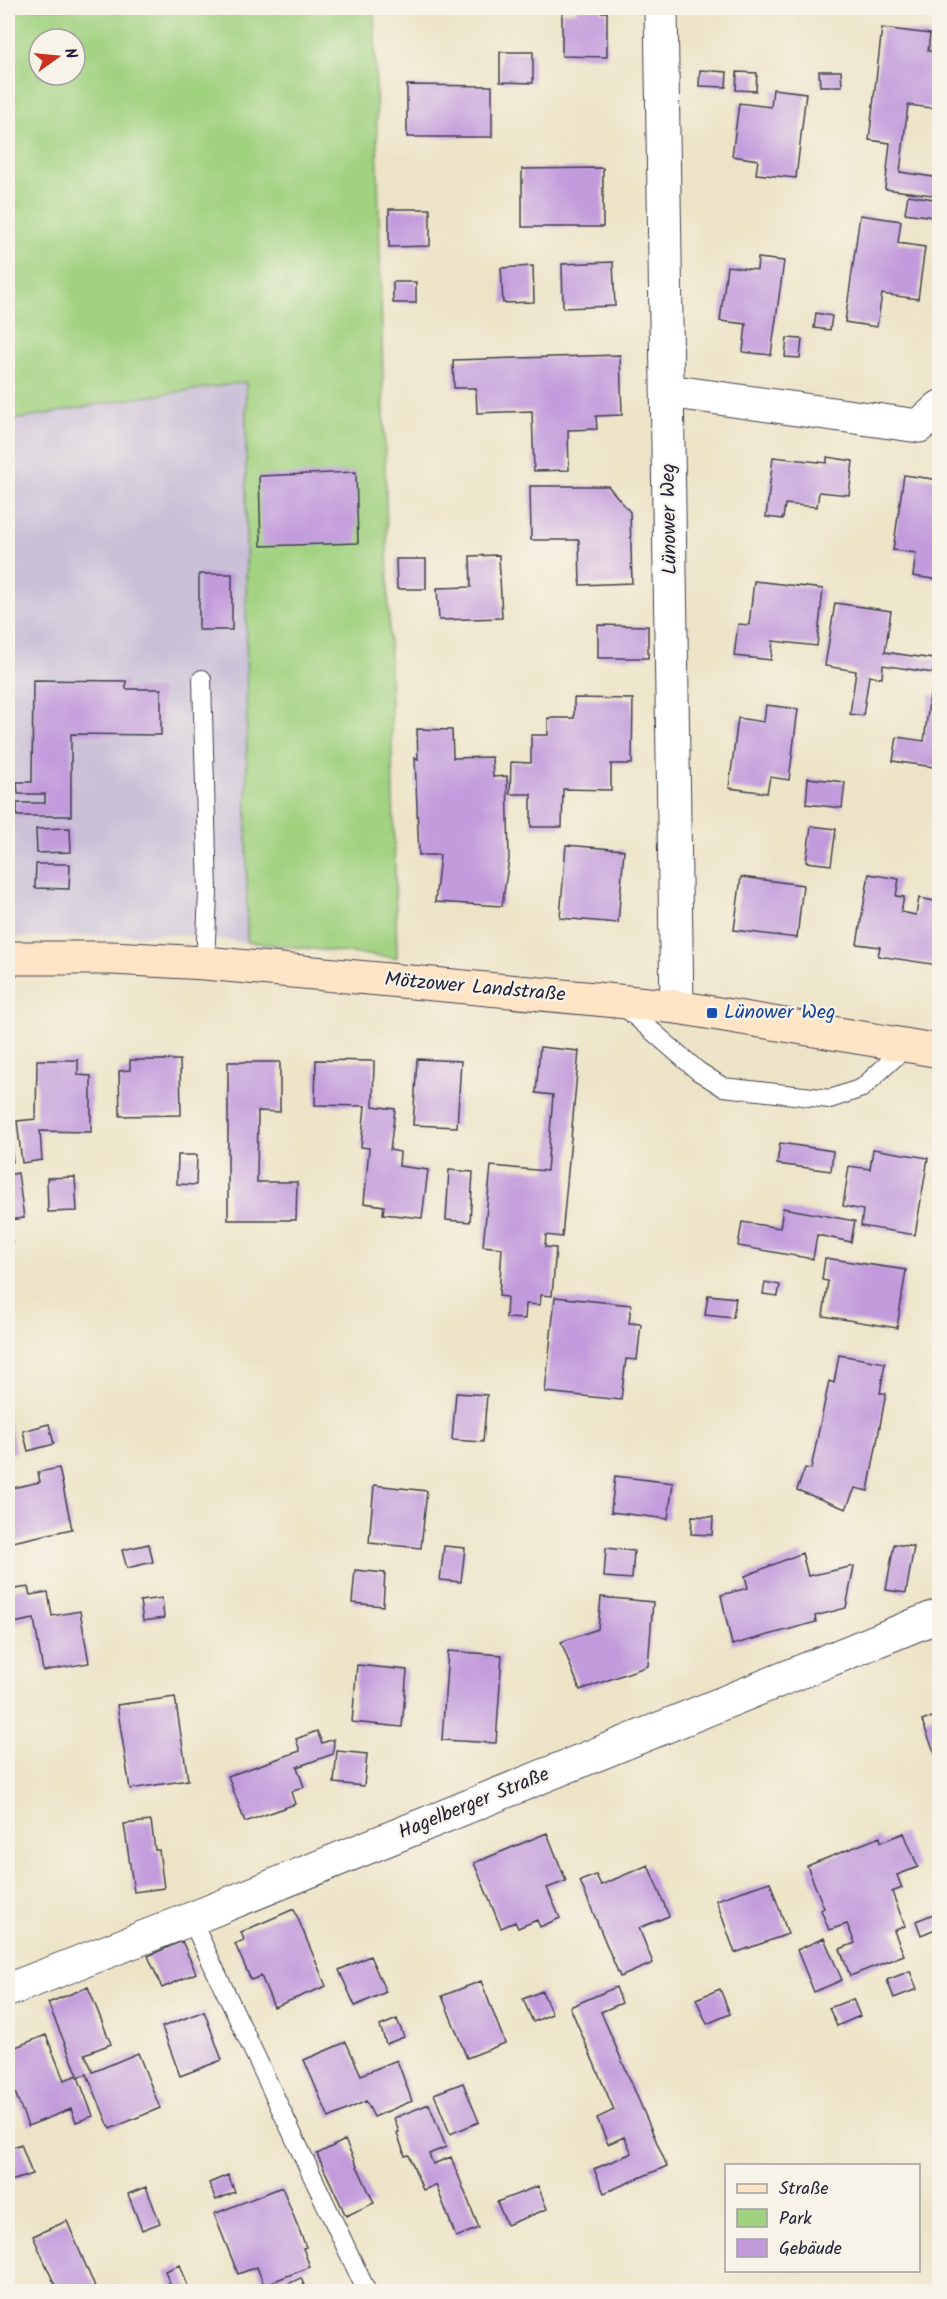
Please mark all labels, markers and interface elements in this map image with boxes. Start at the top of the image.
north arrow [27,27,87,87]
text: N [57,45,83,62]
street label: Lünower Weg [653,463,687,575]
street label: Mötzower Landstraße [383,964,567,1012]
place label: Lünower Weg [724,997,835,1029]
marker: Lünower Weg [705,1006,719,1020]
street label: Hagelberger Straße [394,1759,554,1849]
legend [725,2164,920,2272]
text: Straße [779,2175,829,2204]
text: Park [779,2205,812,2234]
text: Gebäude [779,2235,842,2264]

